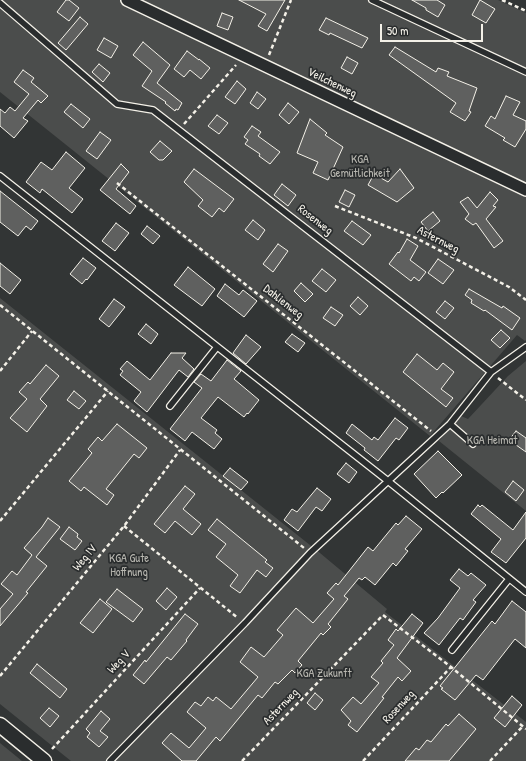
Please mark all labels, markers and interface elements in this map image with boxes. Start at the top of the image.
scale bar [382,16,485,42]
text: 50 m [387,22,408,39]
street label: Veilchenweg [305,65,359,101]
park label: KGA Gemütlichkeit [330,153,390,181]
street label: Rosenweg [295,202,335,238]
street label: Asternweg [415,223,461,257]
street label: Dahlienweg [260,282,306,322]
park label: KGA Heimat [467,434,517,448]
street label: Weg IV [70,542,100,574]
park label: KGA Gute Hoffnung [109,552,149,580]
street label: Weg V [105,647,133,677]
park label: KGA Zukunft [296,667,352,681]
street label: Asternweg [260,686,302,728]
street label: Rosenweg [380,687,418,727]

